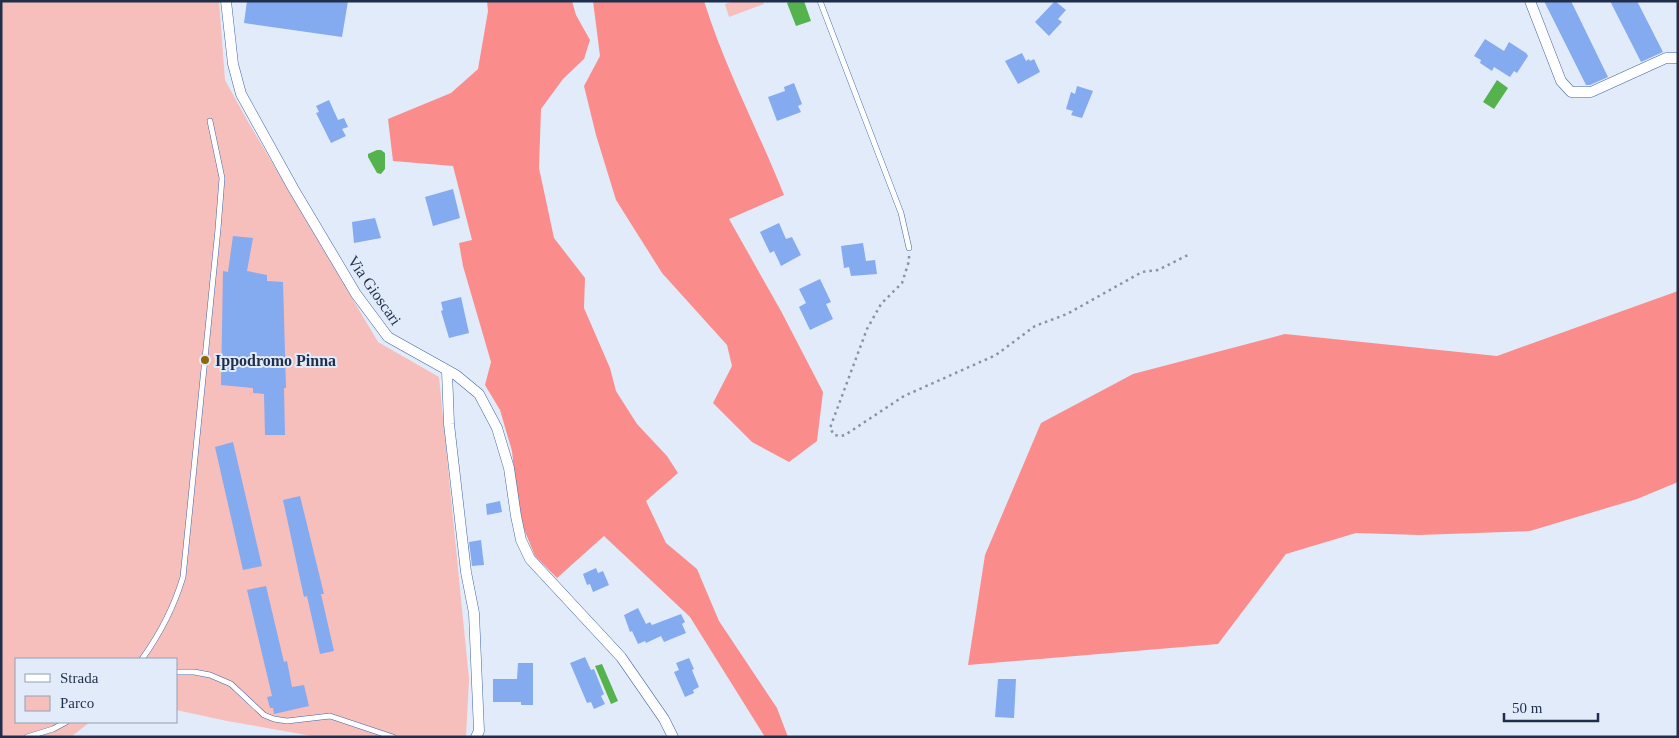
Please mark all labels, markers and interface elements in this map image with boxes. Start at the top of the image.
street label: Via Gioscari [345,253,405,329]
place label: Ippodromo Pinna [215,352,336,370]
marker: Ippodromo Pinna [199,354,211,366]
legend [15,658,178,723]
text: Strada [60,670,99,686]
scale bar [1504,690,1598,722]
text: Parco [60,695,94,711]
text: 50 m [1512,700,1543,716]

